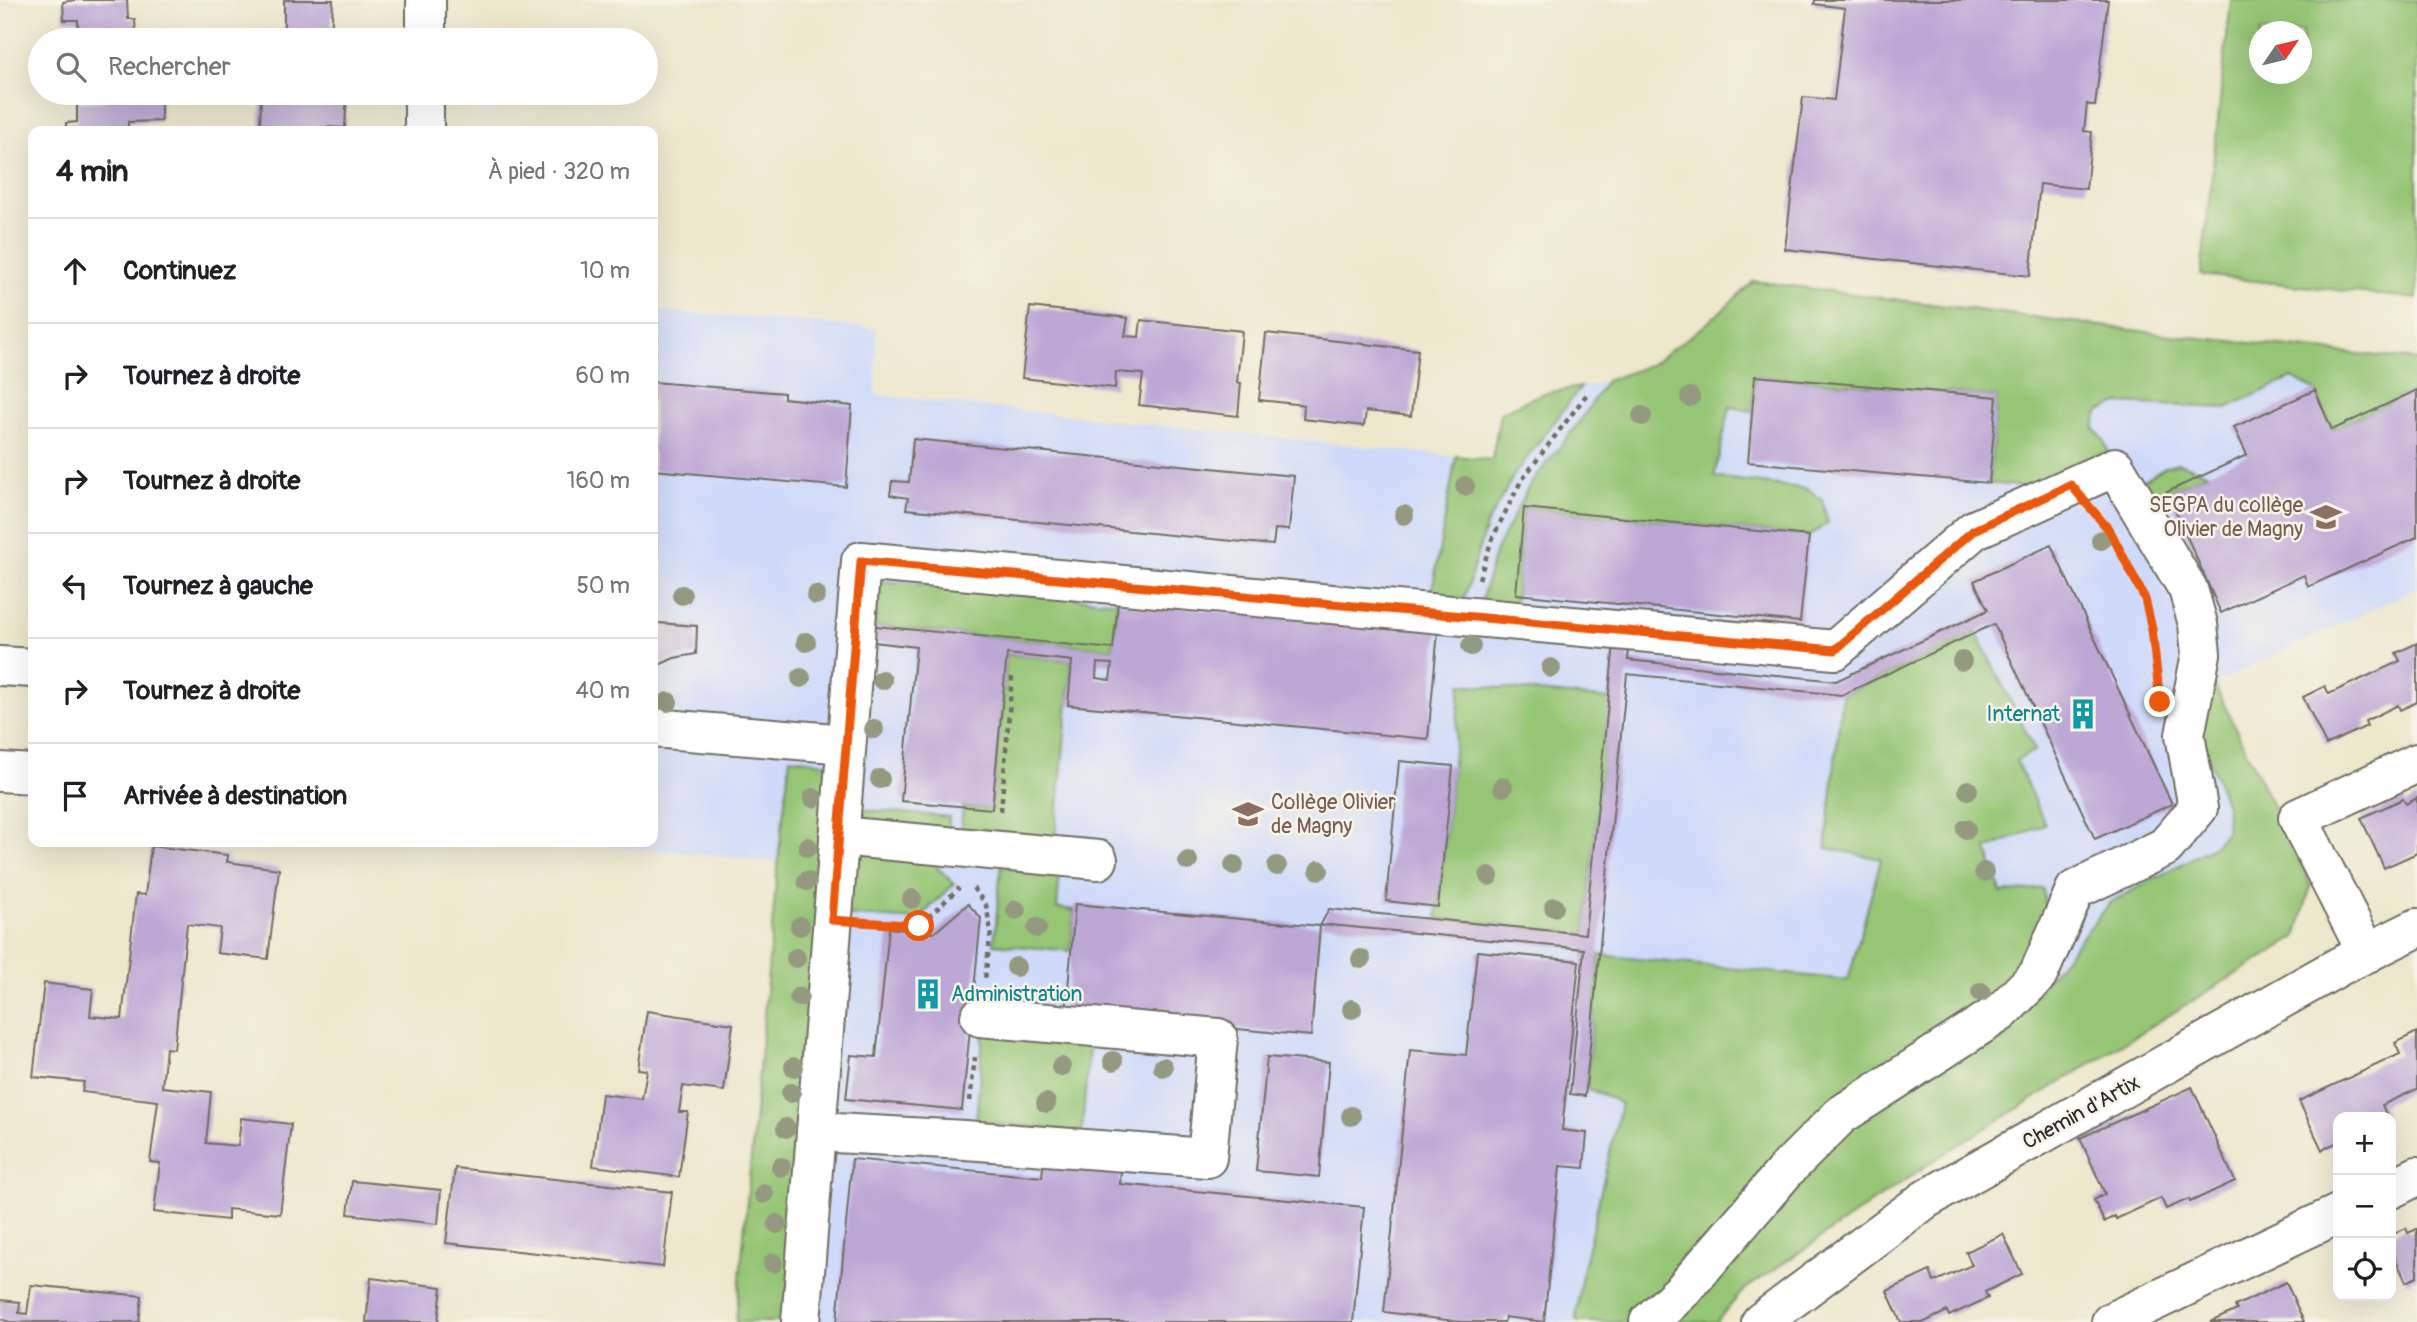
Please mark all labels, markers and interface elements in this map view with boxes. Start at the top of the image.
north arrow [2249,21,2312,84]
search box [28,28,658,105]
icon: search [52,48,90,86]
text: Rechercher [108,51,231,83]
text: 4 min [56,153,129,190]
text: À pied · 320 m [488,157,630,186]
icon: ahead [56,252,94,290]
text: Continuez [123,255,236,287]
text: 10 m [580,256,630,285]
icon: right [56,357,94,395]
text: Tournez à droite [123,360,300,392]
text: 60 m [575,361,630,390]
icon: right [56,462,94,500]
text: Tournez à droite [123,465,300,497]
text: 160 m [566,466,630,495]
place label: SEGPA du collège Olivier de Magny [2149,492,2304,543]
school or university icon: SEGPA du collège Olivier de Magny [2309,500,2343,534]
icon: left [56,567,94,605]
text: Tournez à gauche [123,570,313,602]
text: 50 m [576,571,630,600]
icon: right [56,672,94,710]
text: Tournez à droite [123,675,300,707]
text: 40 m [576,676,630,705]
route end [2144,686,2175,717]
building icon: Internat [2066,697,2100,731]
place label: Internat [1987,701,2061,728]
icon: arrive [56,777,94,815]
text: Arrivée à destination [123,780,347,812]
place label: Collège Olivier de Magny [1271,789,1396,840]
school or university icon: Collège Olivier de Magny [1231,797,1265,831]
route start [903,910,934,941]
building icon: Administration [911,977,945,1011]
place label: Administration [951,981,1082,1008]
street label: Chemin d'Artix [2018,1069,2145,1156]
map controls [2333,1112,2396,1301]
button: + [2333,1112,2396,1175]
button: − [2333,1175,2396,1238]
button: locate [2333,1238,2396,1301]

